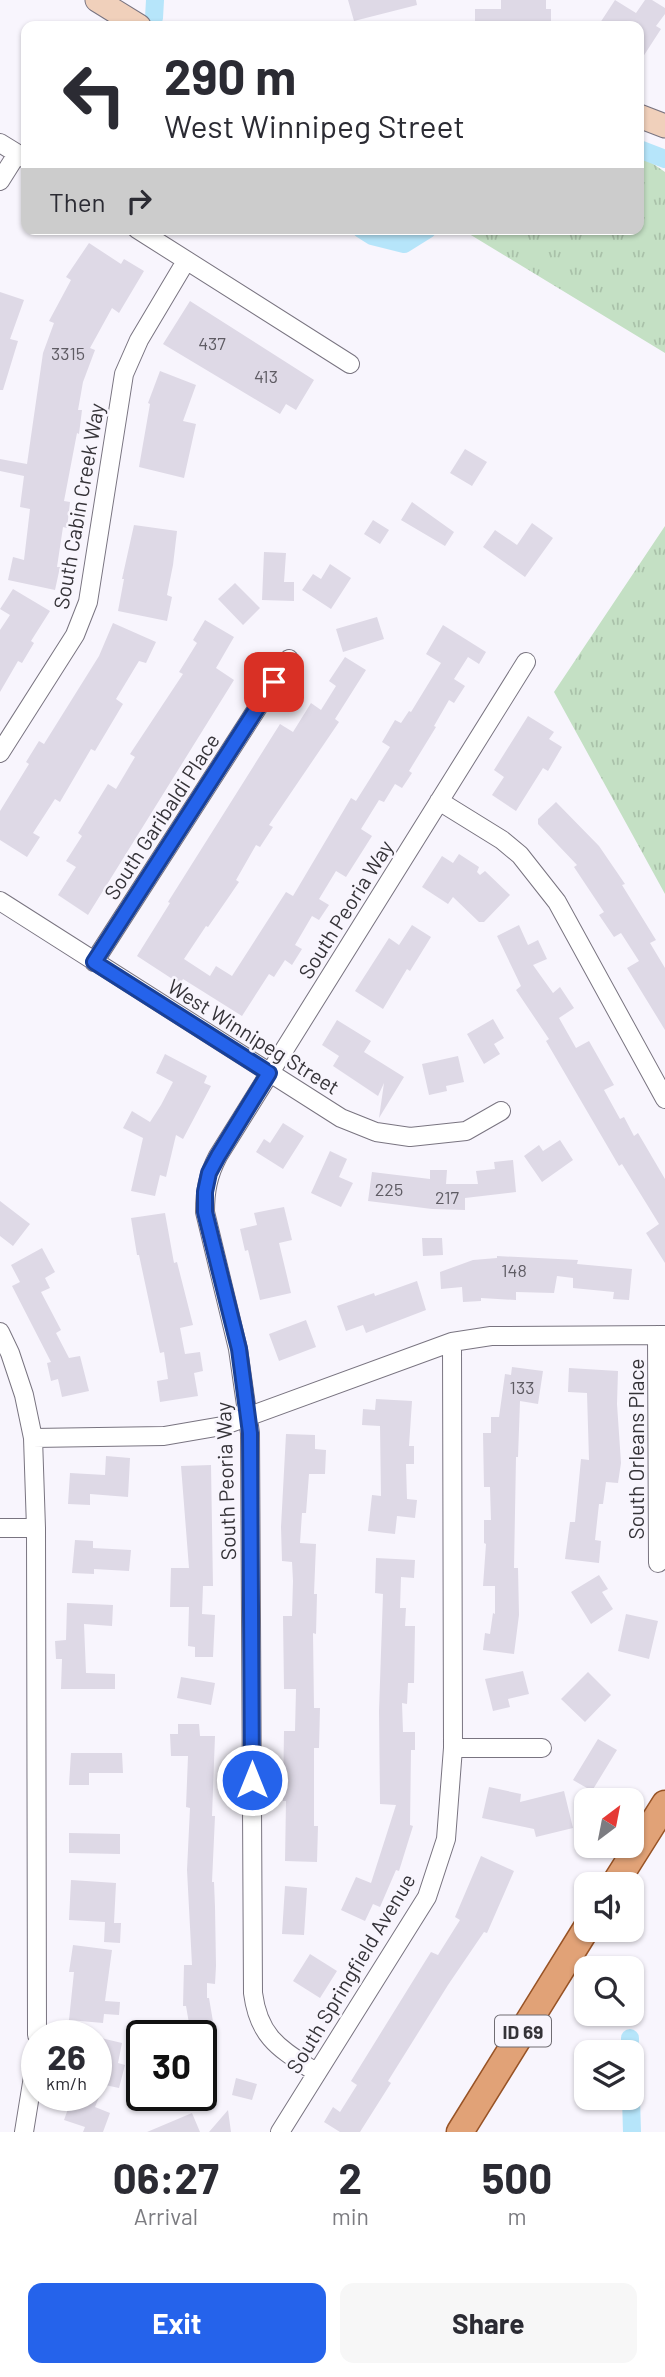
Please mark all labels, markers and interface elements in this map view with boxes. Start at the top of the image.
text: 290 m [164,46,296,105]
icon: left [49,49,140,140]
text: West Winnipeg Street [164,106,465,144]
icon: right [120,182,158,220]
text: Then [49,186,106,217]
house number: 437 [198,332,226,354]
house number: 3315 [51,342,85,364]
house number: 413 [254,365,278,387]
street label: South Cabin Creek Way [48,401,109,611]
pin [244,652,304,712]
icon: arrive [255,663,293,701]
street label: South Garibaldi Place [98,728,224,904]
street label: South Peoria Way [292,835,398,983]
street label: West Winnipeg Street [164,973,344,1099]
house number: 225 [375,1178,403,1200]
house number: 217 [435,1186,460,1208]
house number: 148 [501,1259,527,1281]
street label: South Orleans Place [623,1358,648,1540]
house number: 133 [510,1376,534,1398]
street label: South Peoria Way [210,1401,240,1561]
position arrow [215,1743,289,1817]
north arrow [574,1788,644,1858]
map controls [574,1788,644,2110]
street label: South Springfield Avenue [280,1868,420,2078]
button: sound [574,1872,644,1942]
button: search [574,1956,644,2026]
road number: ID 69 [495,2016,551,2047]
speed limit sign: 30 [126,2020,217,2111]
text: 26 [47,2035,86,2077]
button: layers [574,2040,644,2110]
text: km/h [46,2072,87,2094]
text: 06:27 [113,2152,219,2202]
text: 2 [339,2152,362,2202]
text: 500 [482,2152,552,2202]
text: Arrival [134,2202,198,2230]
text: min [332,2202,369,2230]
text: m [507,2202,526,2230]
button: Exit [28,2283,326,2363]
button: Share [340,2283,637,2363]

